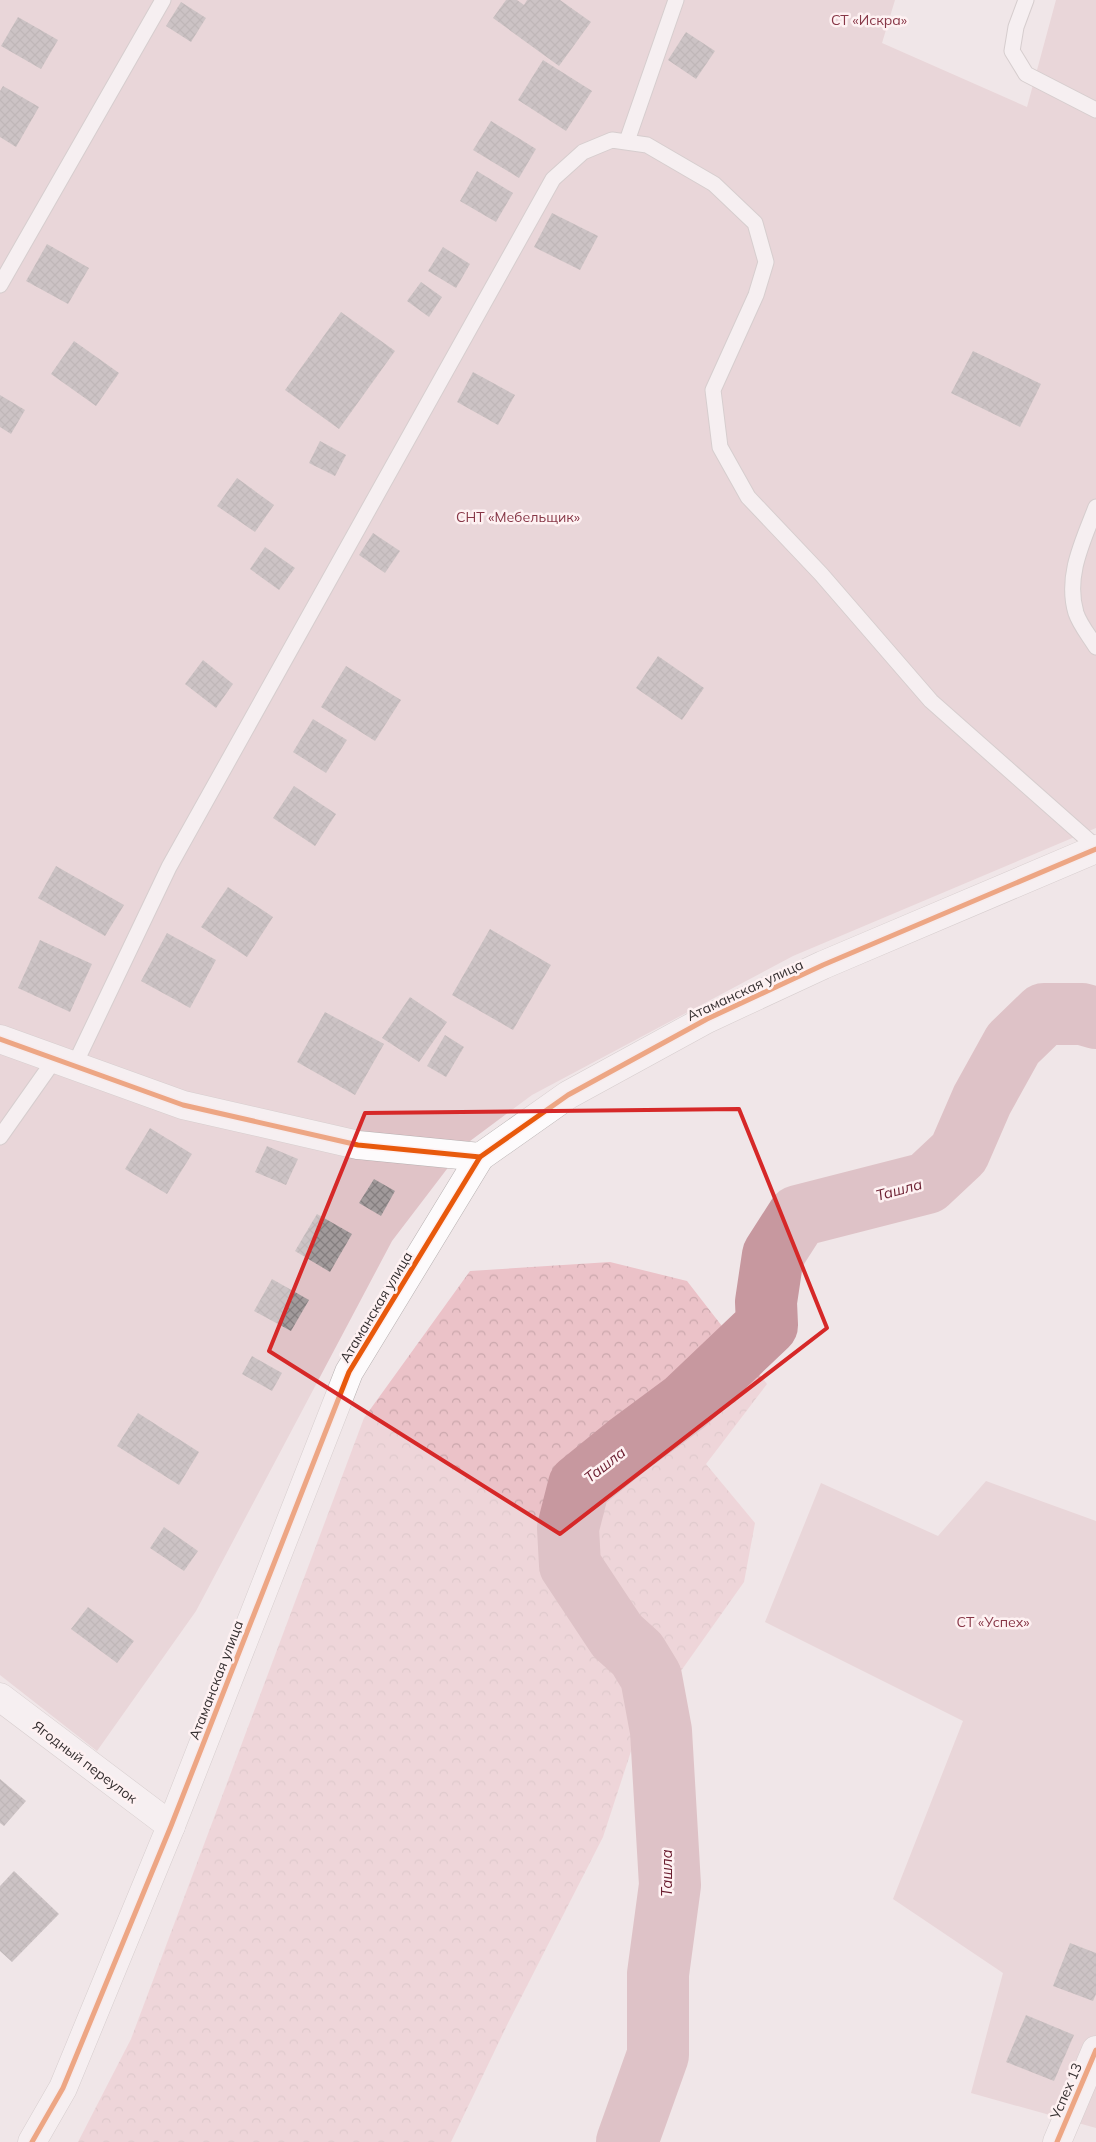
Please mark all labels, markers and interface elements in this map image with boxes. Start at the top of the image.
park label: СТ «Искра» [831,11,907,29]
park label: СНТ «Мебельщик» [456,508,580,526]
street label: Атаманская улица [684,955,806,1025]
water label: Ташла [874,1174,924,1205]
street label: Атаманская улица [336,1248,416,1366]
water label: Ташла [580,1443,629,1487]
park label: СТ «Успех» [957,1613,1029,1631]
street label: Атаманская улица [185,1618,247,1742]
street label: Ягодный переулок [29,1717,141,1808]
water label: Ташла [657,1849,676,1897]
street label: Успех 13 [1046,2060,1086,2123]

